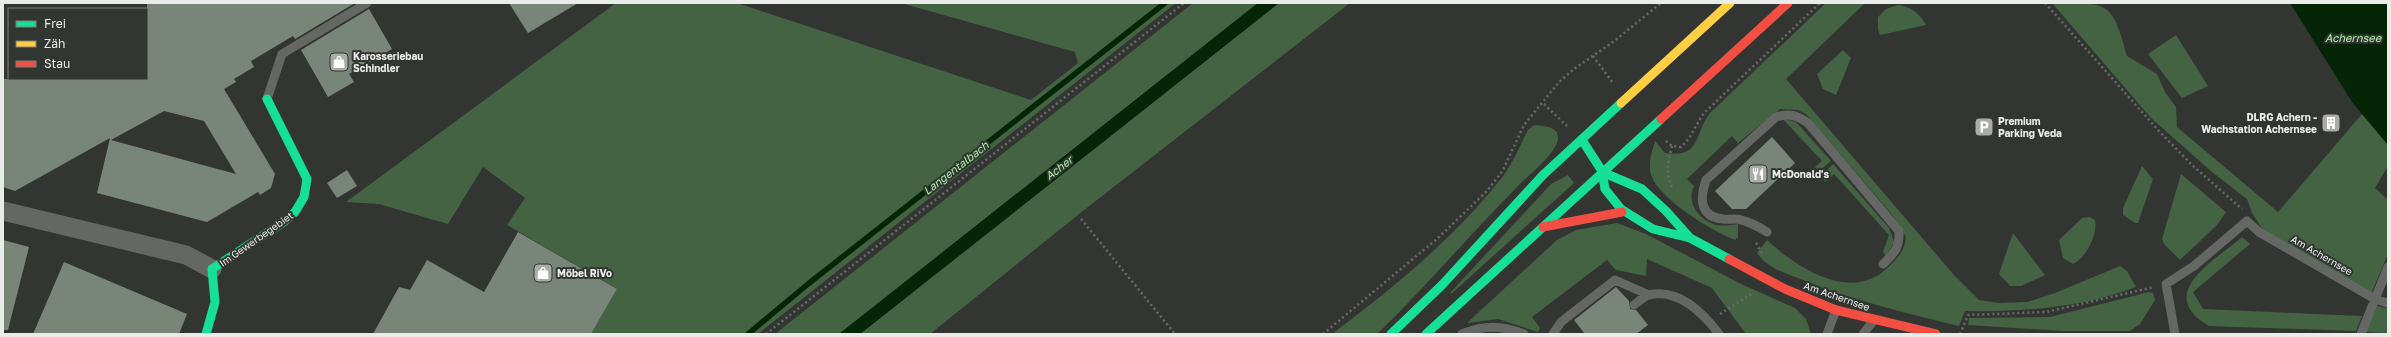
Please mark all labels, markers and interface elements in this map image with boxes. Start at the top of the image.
legend [8,8,148,80]
text: Frei [44,16,66,31]
water label: Achernsee [2325,31,2383,44]
text: Zäh [44,36,65,51]
place label: Karosseriebau Schindler [353,50,423,74]
shop icon: Karosseriebau Schindler [328,51,350,73]
text: Stau [44,56,70,71]
place label: DLRG Achern - Wachstation Achernsee [2201,111,2317,135]
building icon: DLRG Achern - Wachstation Achernsee [2320,112,2342,134]
place label: Premium Parking Veda [1998,115,2062,139]
parking icon: Premium Parking Veda [1973,116,1995,138]
water label: Langentalbach [921,137,992,198]
water label: Acher [1043,152,1076,182]
restaurant icon: McDonald's [1747,163,1769,185]
place label: McDonald's [1772,168,1830,180]
street label: Im Gewerbegebiet [217,209,295,269]
street label: Am Achernsee [2289,233,2355,278]
shop icon: Möbel RiVo [532,262,554,284]
place label: Möbel RiVo [557,267,612,279]
street label: Am Achernsee [1802,279,1872,313]

